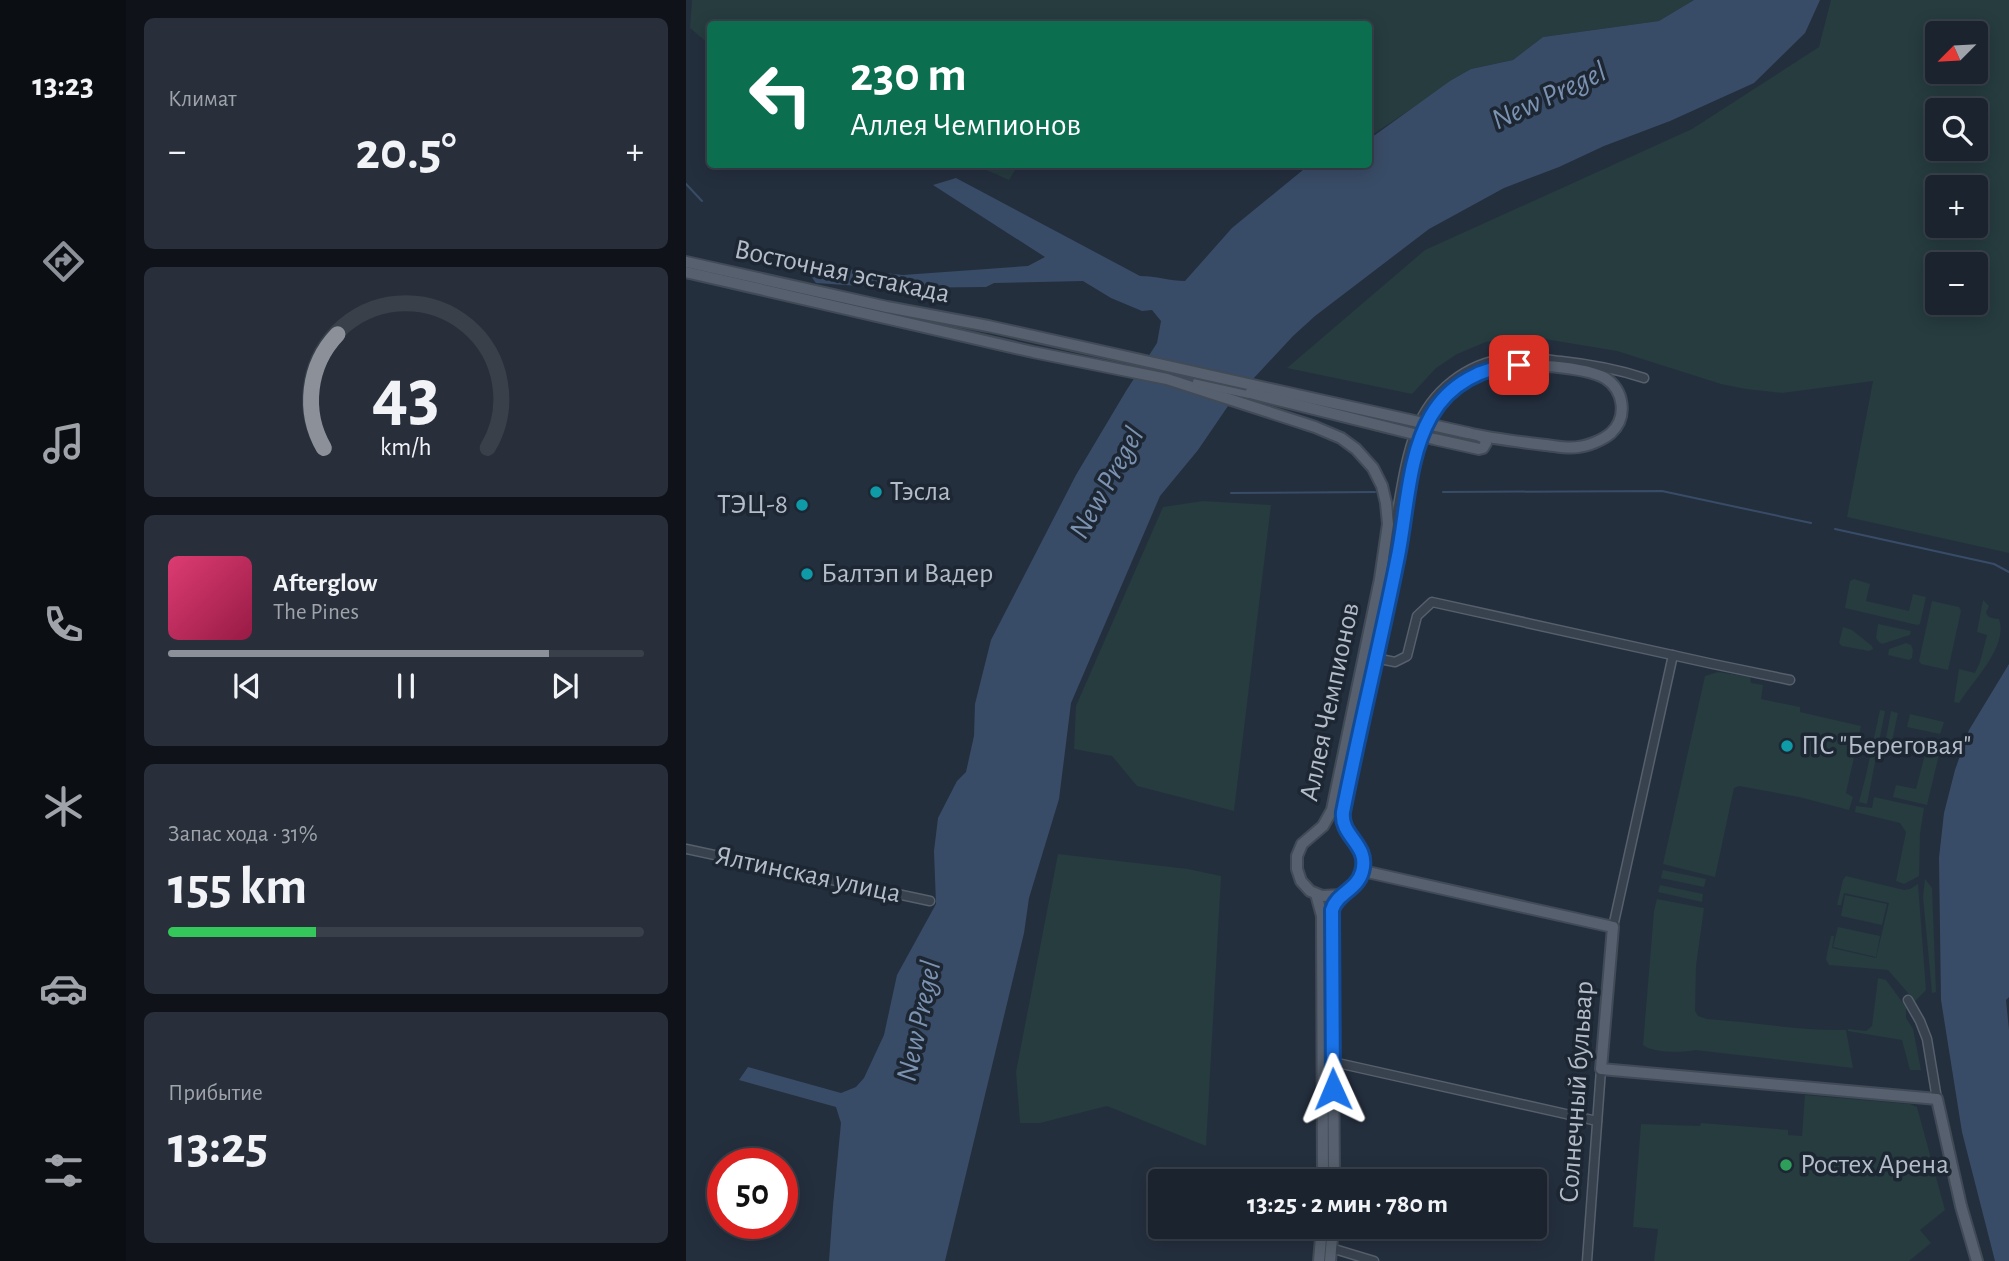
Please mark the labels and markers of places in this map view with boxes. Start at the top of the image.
pin [1489,335,1549,395]
place label: Тэсла [890,478,951,506]
marker: Тэсла [868,484,884,500]
place label: ТЭЦ-8 [717,491,788,519]
marker: ТЭЦ-8 [794,497,810,513]
place label: Балтэп и Вадер [821,560,993,588]
marker: Балтэп и Вадер [799,566,815,582]
place label: ПС "Береговая" [1801,732,1971,760]
marker: ПС "Береговая" [1779,738,1795,754]
place label: Ростех Арена [1800,1151,1949,1179]
marker: Ростех Арена [1778,1157,1794,1173]

